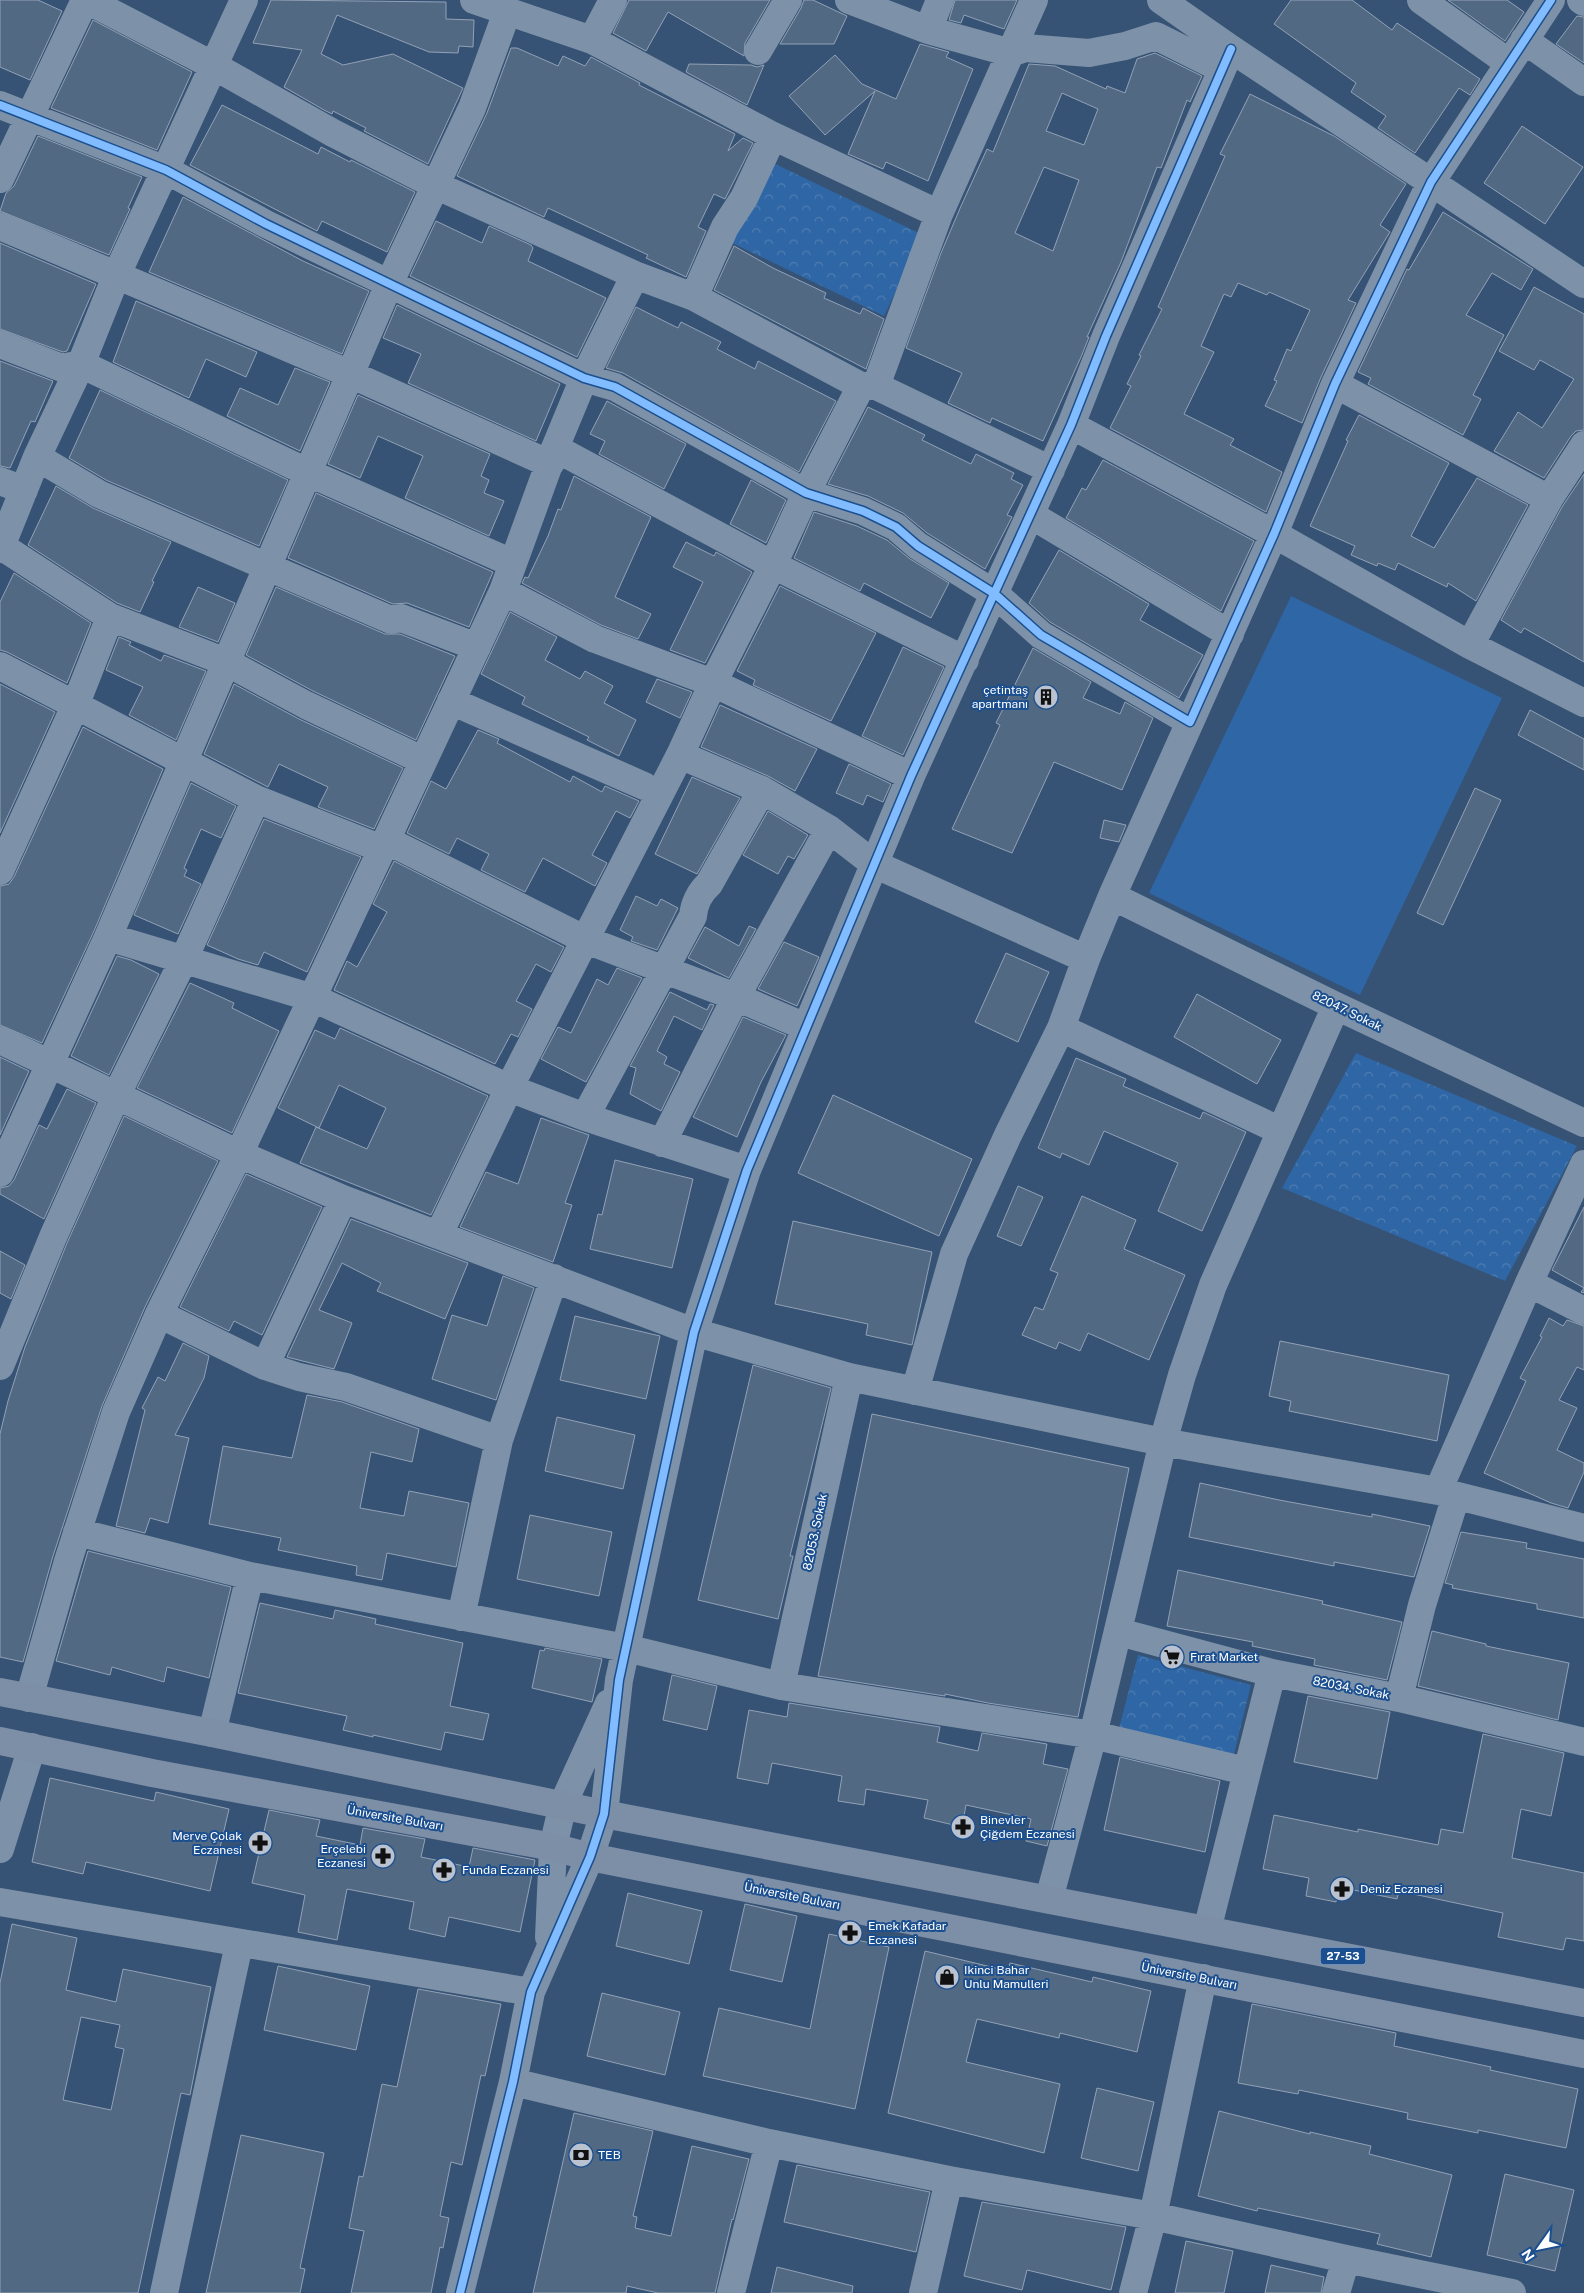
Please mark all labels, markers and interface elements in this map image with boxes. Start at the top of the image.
place label: çetintaş apartmanı [972,683,1028,711]
building icon: çetintaş apartmanı [1033,684,1059,710]
street label: 82047. Sokak [1310,988,1384,1034]
street label: 82053. Sokak [800,1492,830,1572]
supermarket icon: Fırat Market [1159,1644,1185,1670]
place label: Fırat Market [1190,1650,1258,1664]
street label: 82034. Sokak [1312,1674,1391,1702]
street label: Üniversite Bulvarı [346,1803,444,1833]
place label: Binevler Çiğdem Eczanesi [980,1813,1075,1841]
pharmacy icon: Binevler Çiğdem Eczanesi [950,1814,976,1840]
place label: Merve Çolak Eczanesi [172,1829,242,1857]
pharmacy icon: Merve Çolak Eczanesi [247,1830,273,1856]
place label: Erçelebi Eczanesi [317,1842,366,1870]
pharmacy icon: Erçelebi Eczanesi [370,1843,396,1869]
pharmacy icon: Funda Eczanesi [431,1857,457,1883]
place label: Funda Eczanesi [462,1863,549,1877]
pharmacy icon: Deniz Eczanesi [1329,1876,1355,1902]
street label: Üniversite Bulvarı [743,1880,841,1912]
place label: Deniz Eczanesi [1360,1882,1443,1896]
place label: Emek Kafadar Eczanesi [868,1919,947,1947]
pharmacy icon: Emek Kafadar Eczanesi [837,1920,863,1946]
road number: 27-53 [1320,1948,1366,1964]
street label: Üniversite Bulvarı [1140,1960,1238,1992]
place label: Ikinci Bahar Unlu Mamulleri [964,1963,1049,1991]
shop icon: Ikinci Bahar Unlu Mamulleri [934,1964,960,1990]
bank icon: TEB [568,2142,594,2168]
place label: TEB [598,2148,621,2162]
north arrow [1514,2223,1564,2273]
text: N [1518,2246,1538,2264]

